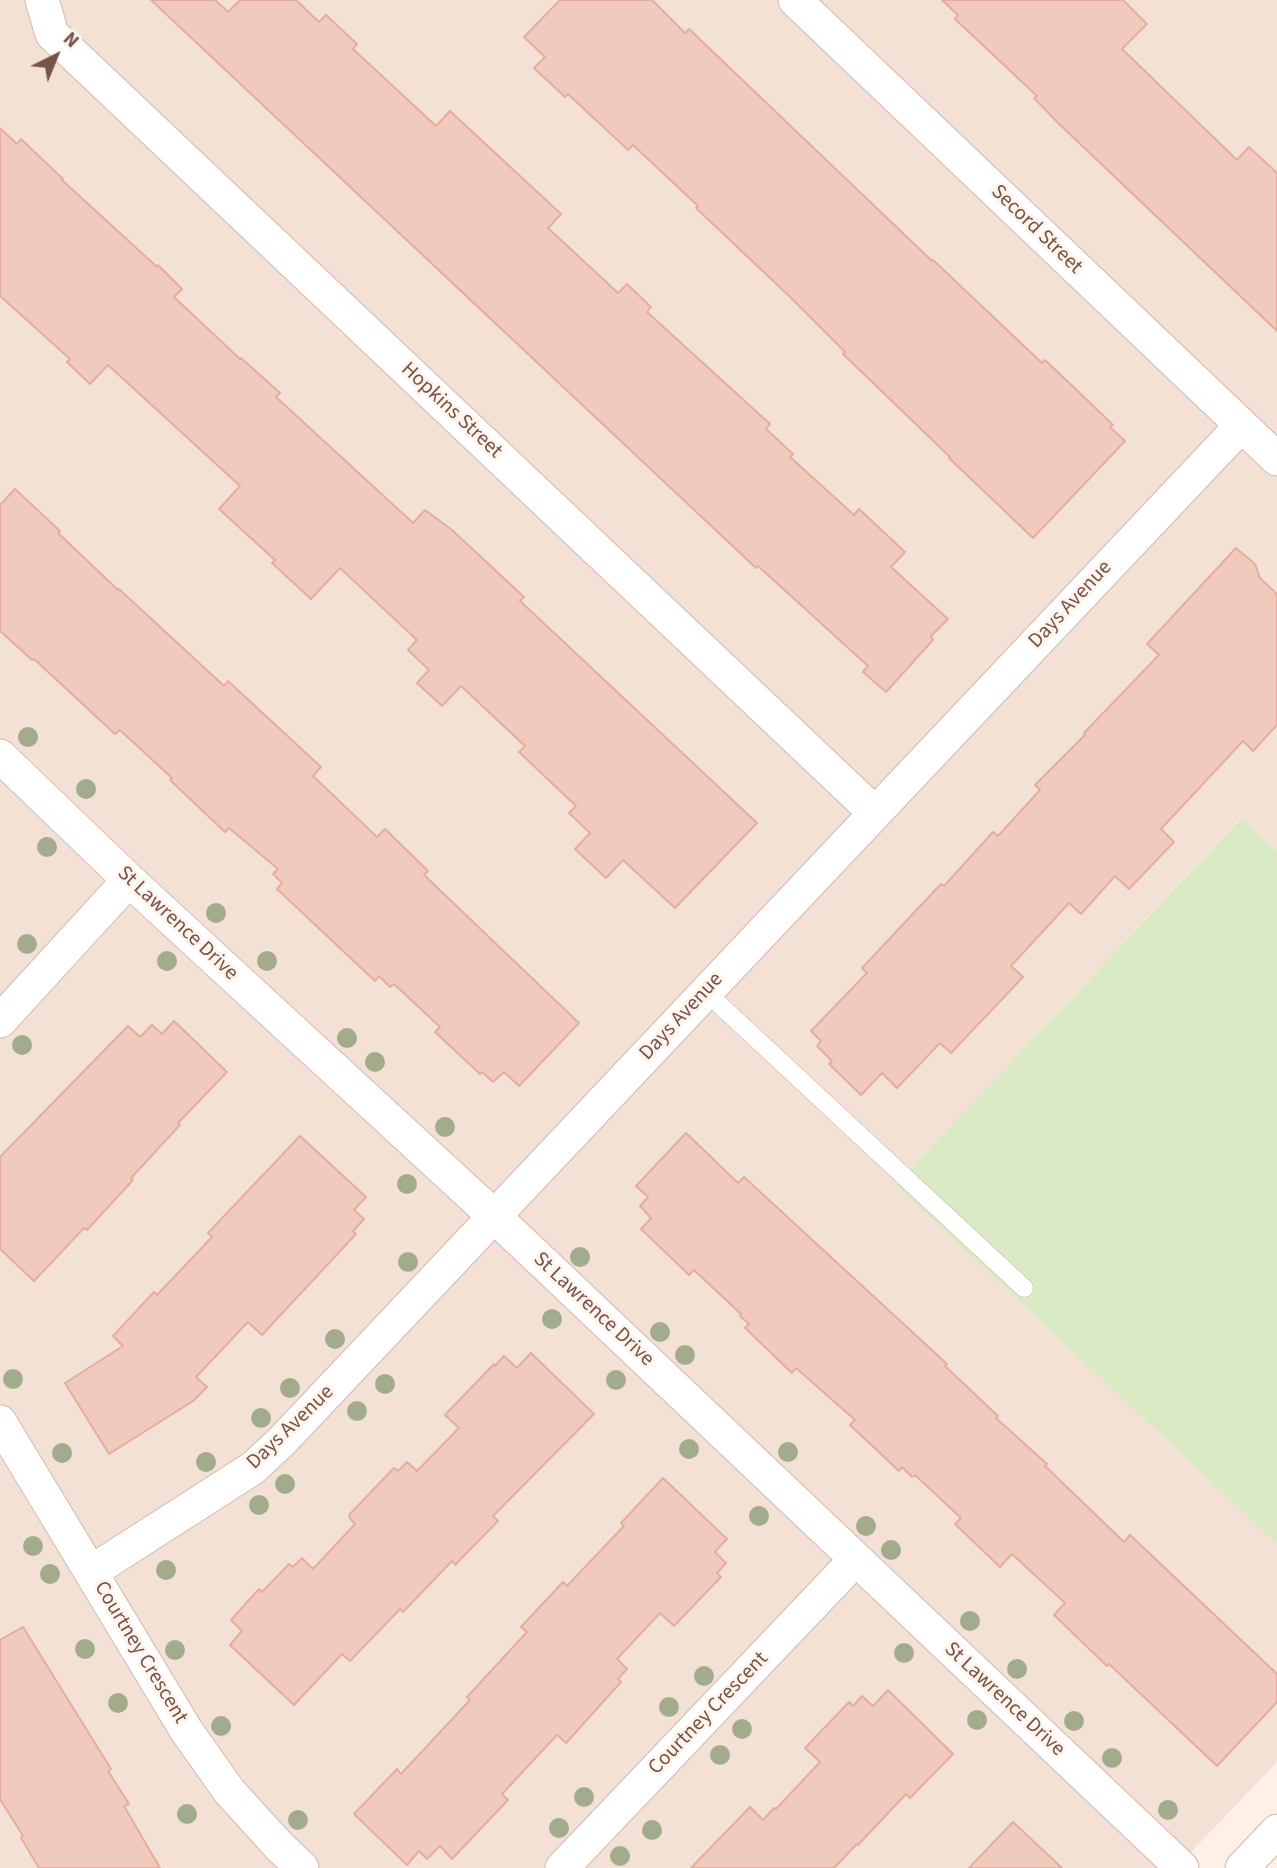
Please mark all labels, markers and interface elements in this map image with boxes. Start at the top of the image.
north arrow [21,21,91,91]
text: N [57,26,84,54]
street label: Secord Street [985,180,1087,280]
street label: Hopkins Street [395,358,507,464]
street label: Days Avenue [1024,556,1118,654]
street label: St Lawrence Drive [111,862,243,986]
street label: Days Avenue [635,968,729,1066]
street label: St Lawrence Drive [527,1248,659,1372]
street label: Days Avenue [242,1380,340,1476]
street label: Courtney Crescent [88,1577,192,1729]
street label: St Lawrence Drive [938,1638,1070,1762]
street label: Courtney Crescent [644,1647,774,1781]

